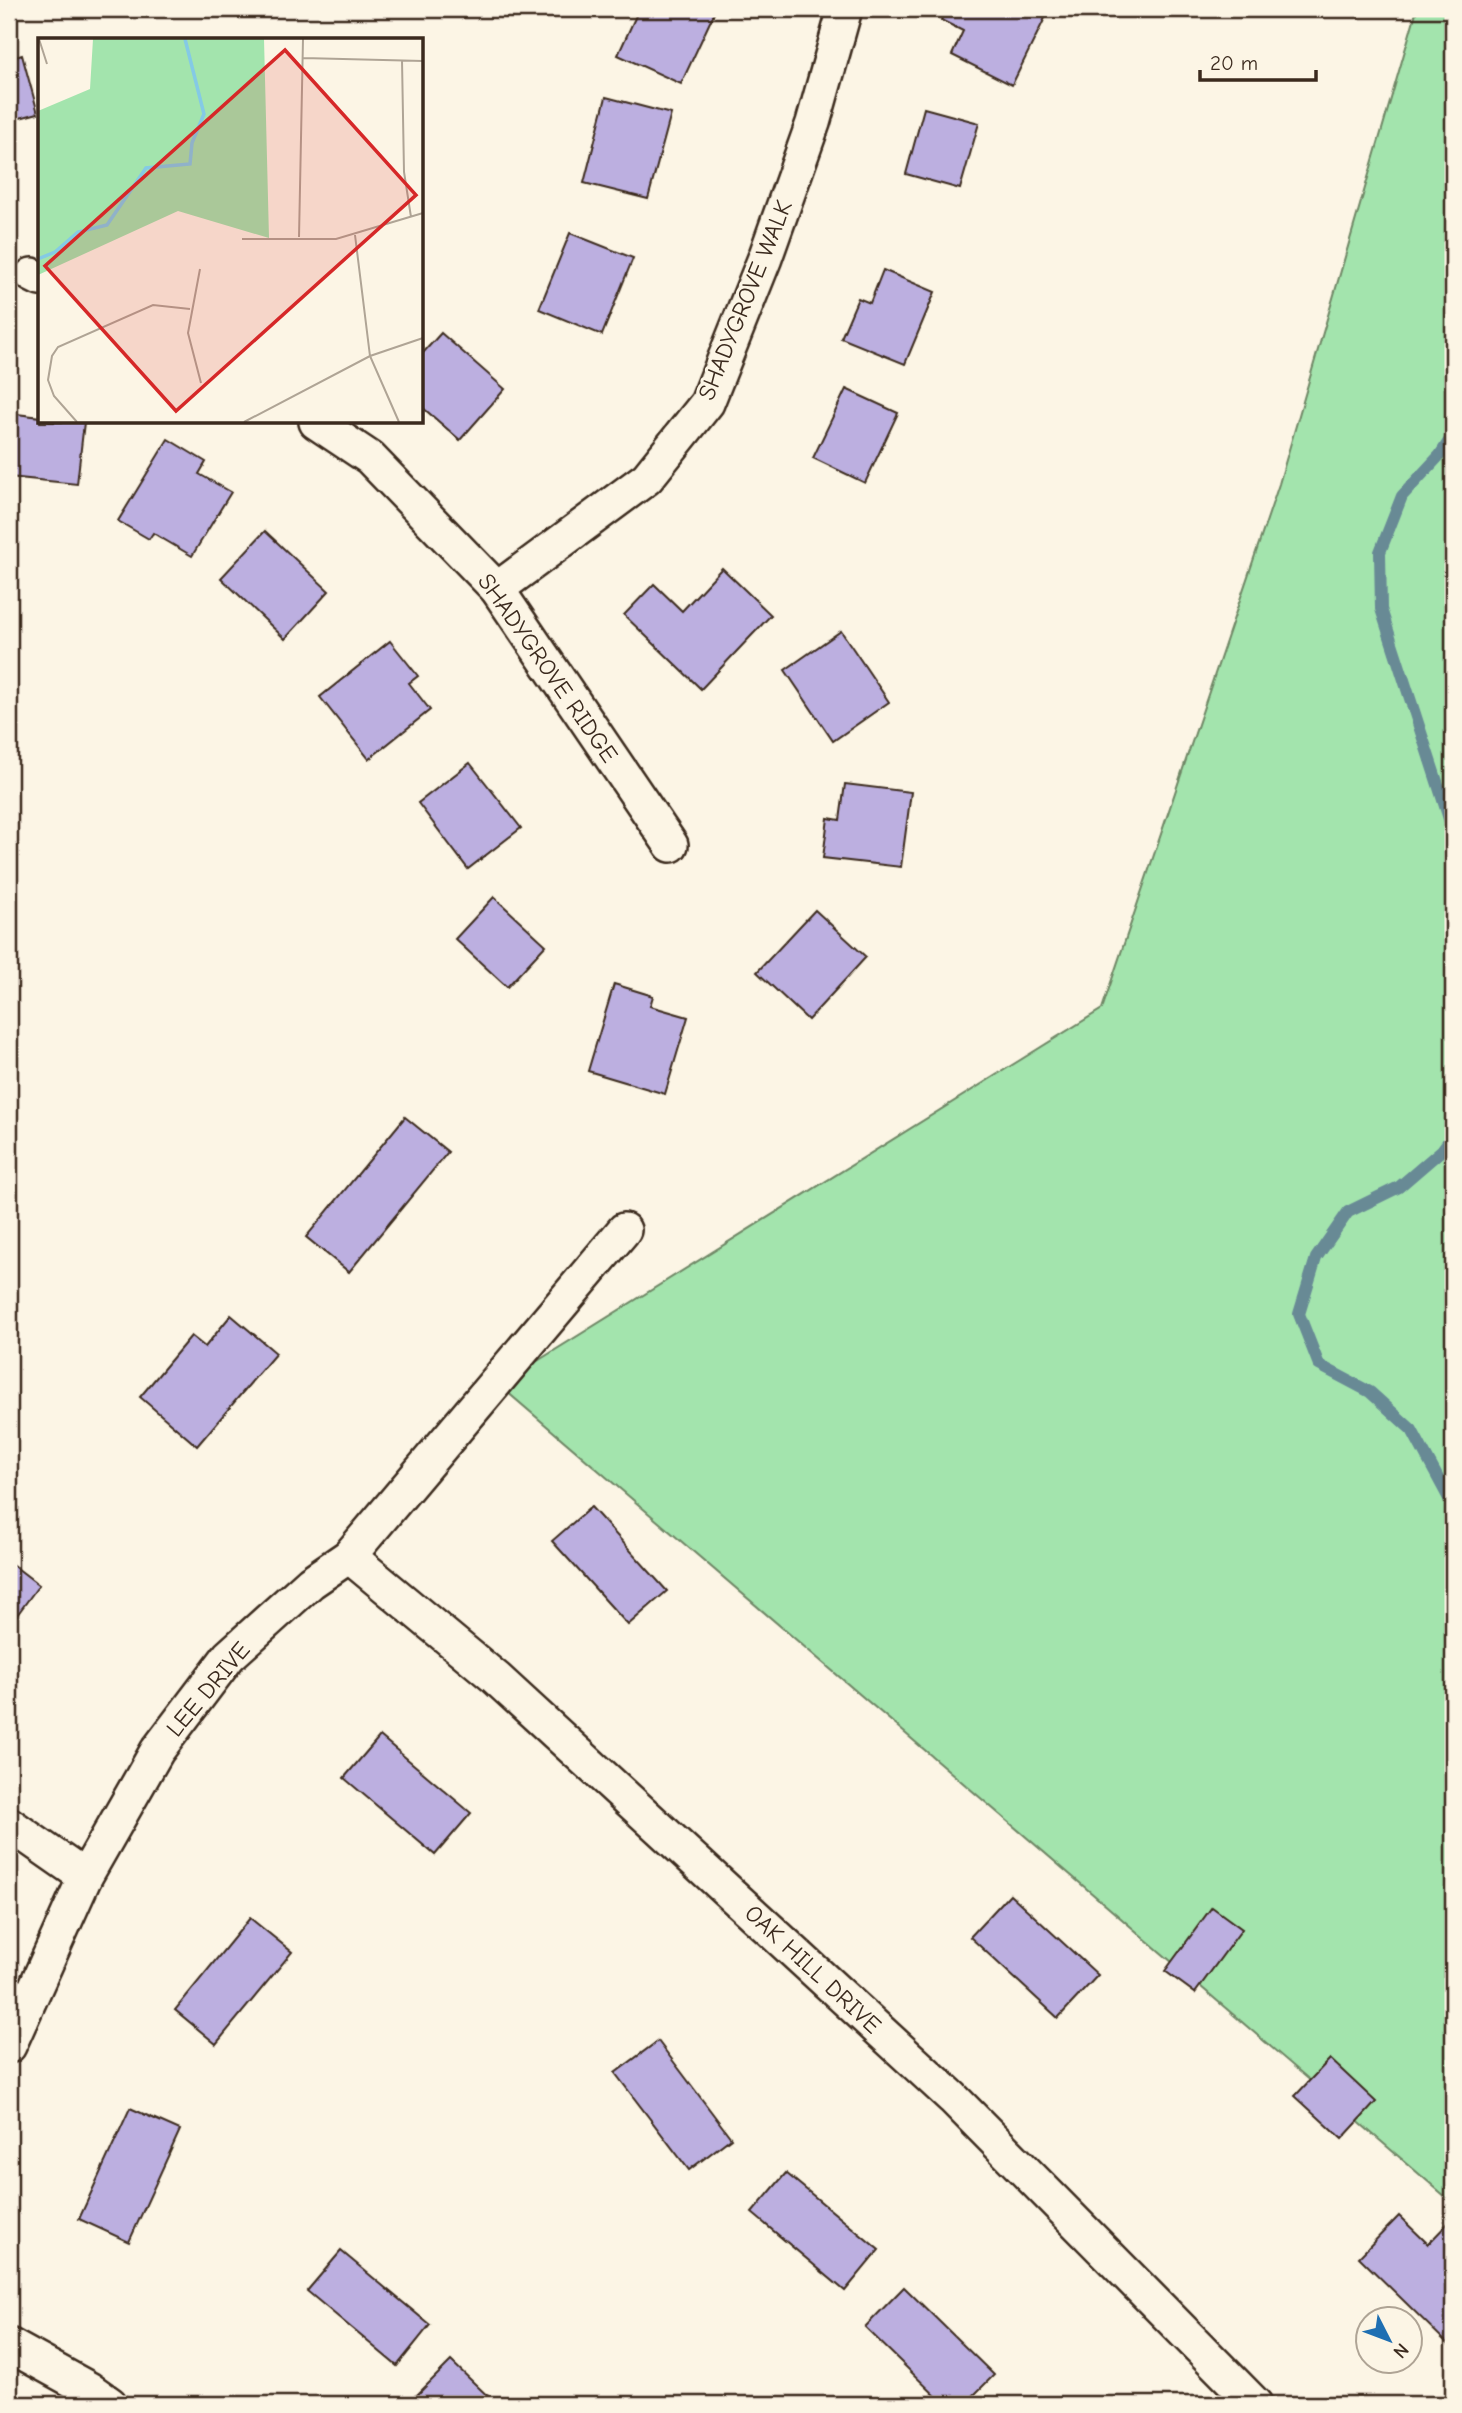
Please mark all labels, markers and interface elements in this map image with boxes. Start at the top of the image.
inset map [38,38,424,424]
scale bar [1200,38,1315,82]
text: 20 m [1210,51,1258,75]
street label: SHADYGROVE WALK [692,196,798,404]
street label: SHADYGROVE RIDGE [472,568,624,768]
street label: LEE DRIVE [160,1636,256,1742]
street label: OAK HILL DRIVE [739,1899,887,2039]
north arrow [1354,2304,1424,2374]
text: N [1389,2339,1413,2363]

